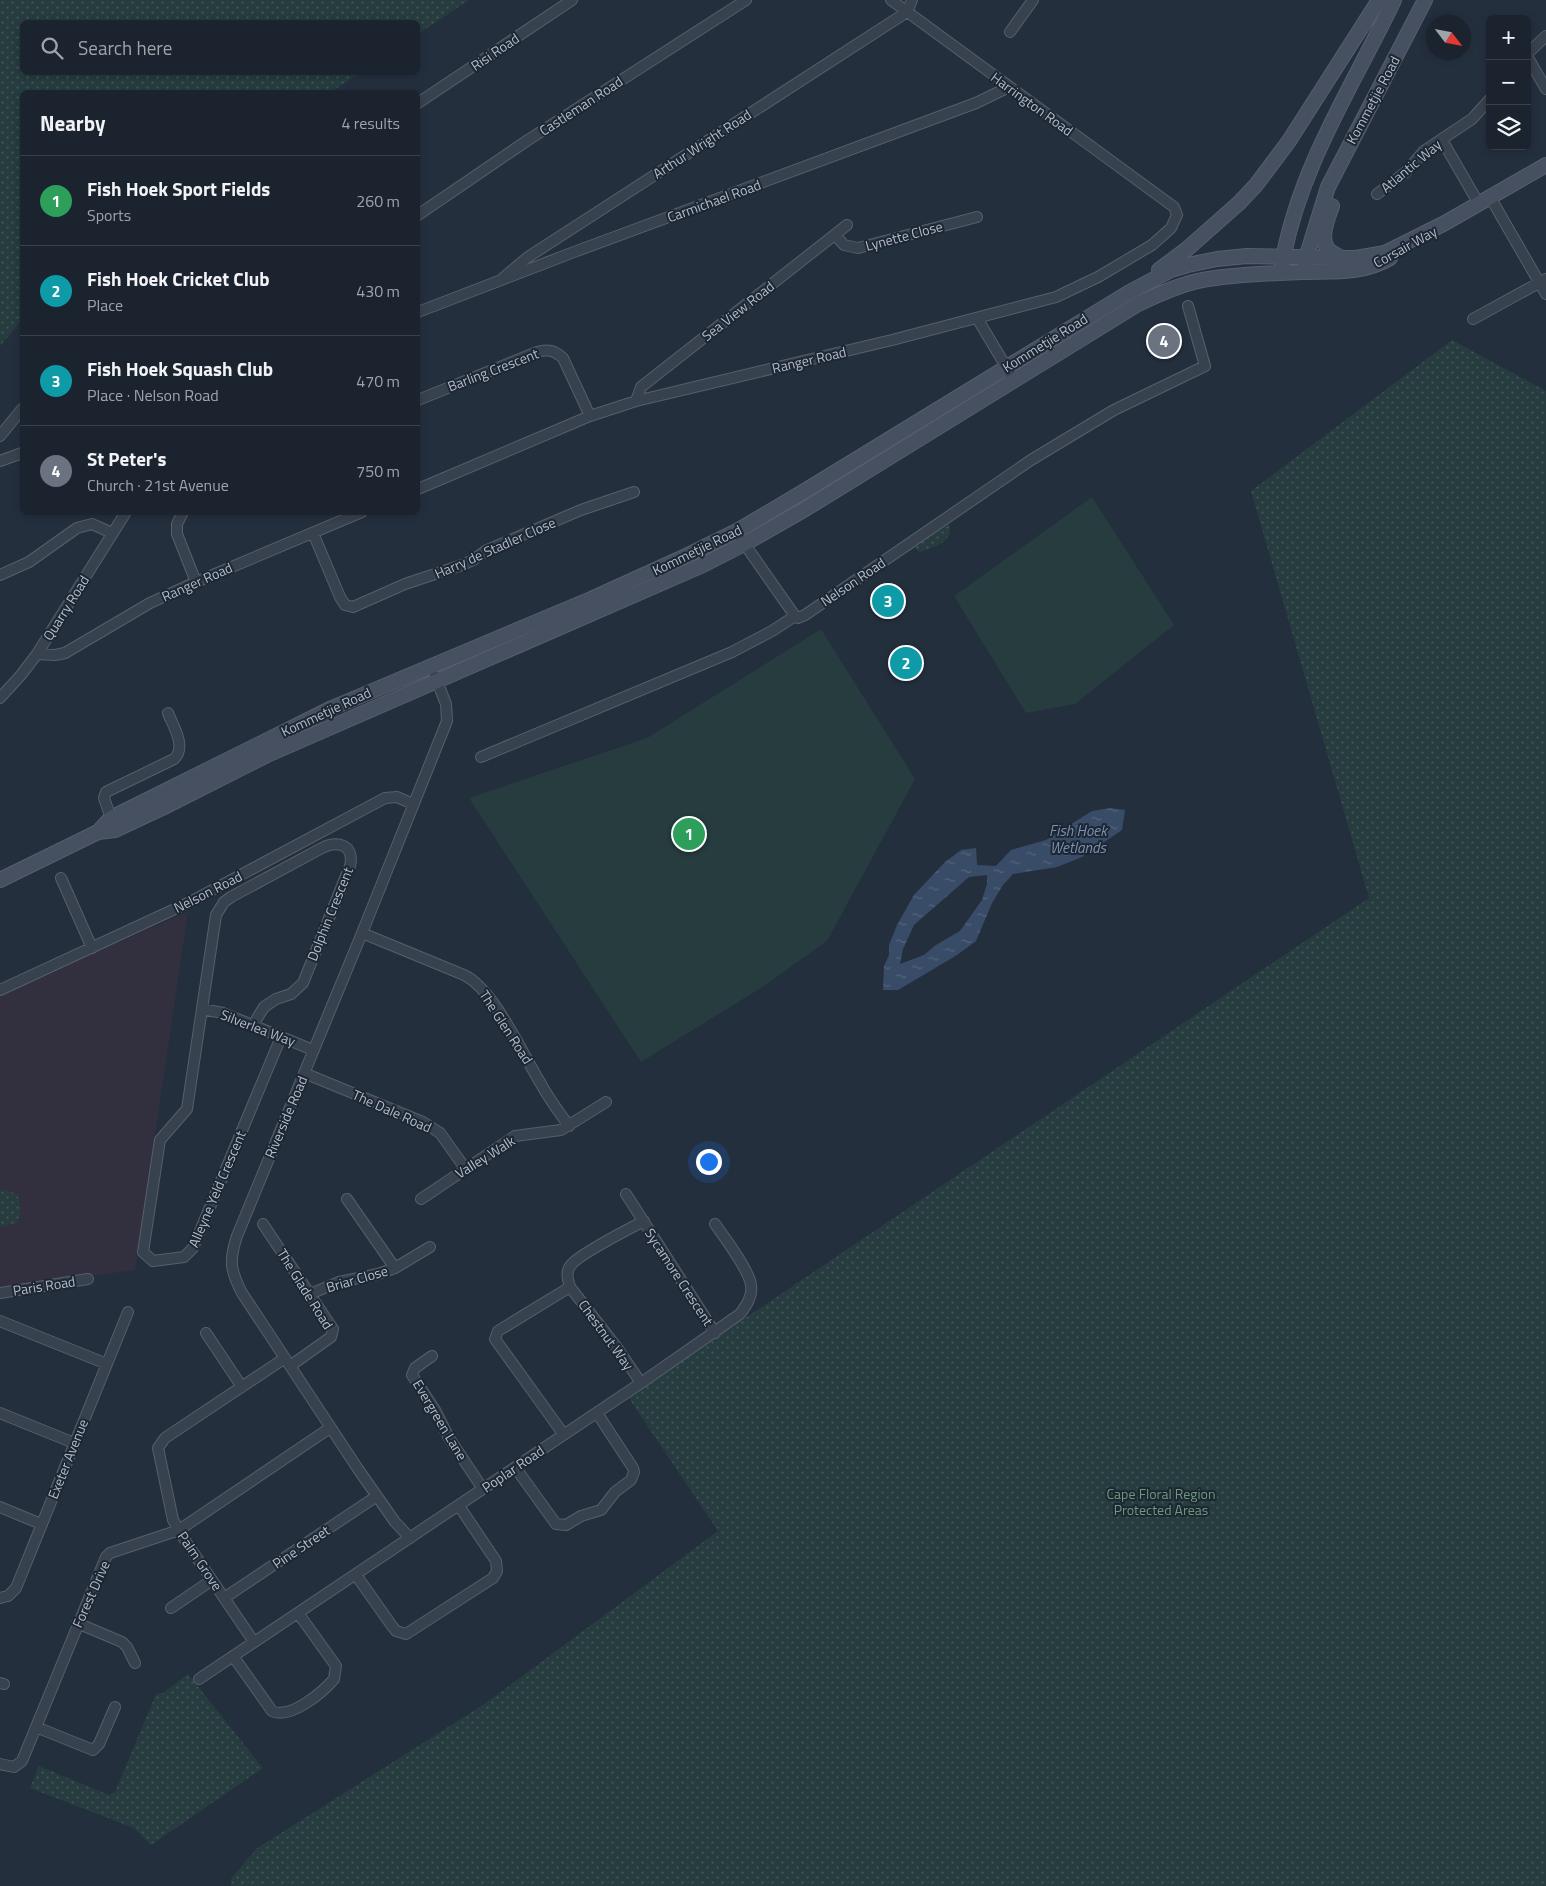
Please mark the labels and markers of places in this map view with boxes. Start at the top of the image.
pin: 4 [1148,322,1180,360]
pin: 3 [872,582,904,620]
pin: 2 [890,644,922,682]
pin: 1 [673,815,705,853]

